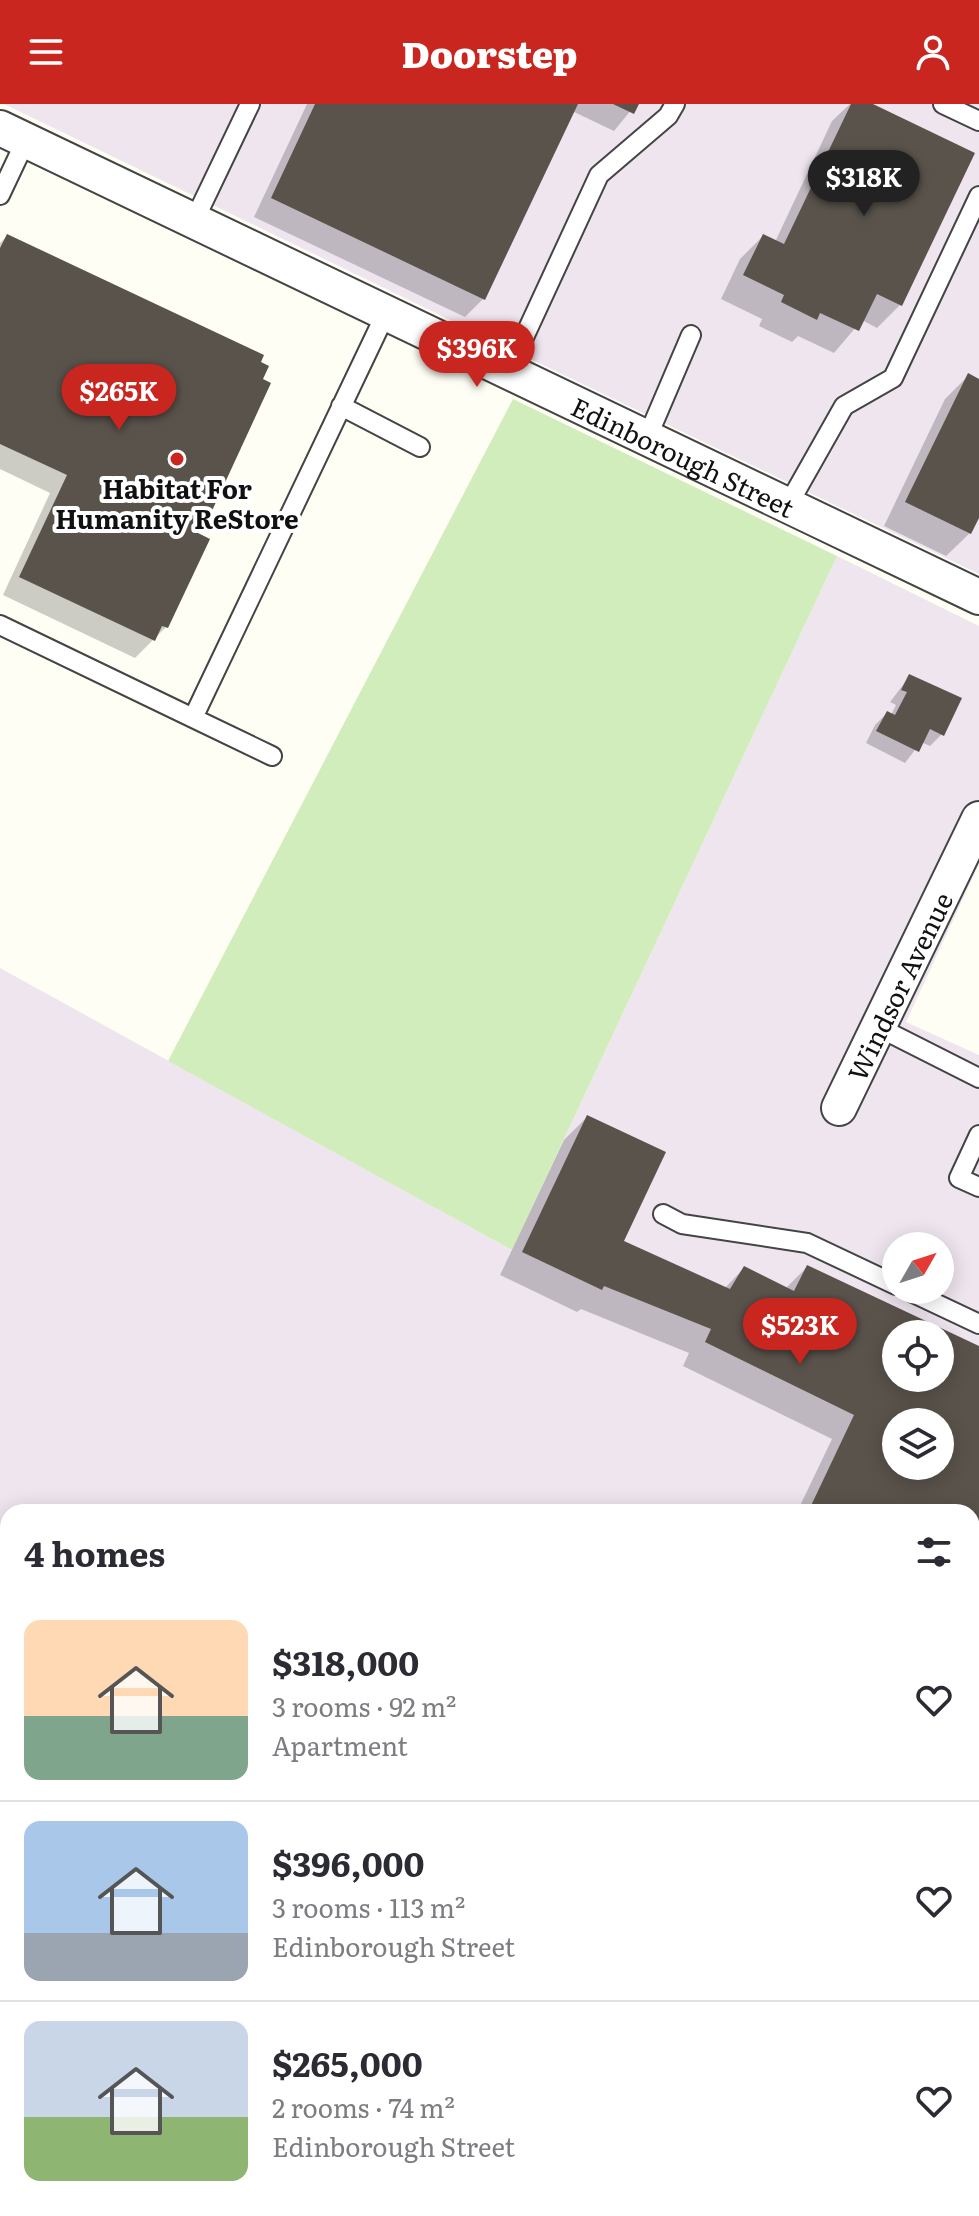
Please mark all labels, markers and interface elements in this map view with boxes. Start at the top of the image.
text: Doorstep [402,26,577,79]
icon: menu [24,30,68,74]
icon: person [911,30,955,74]
pin: $318K [808,150,920,218]
text: $318K [826,156,902,195]
pin: $396K [421,321,533,389]
text: $396K [437,327,517,366]
pin: $265K [63,364,175,432]
text: $265K [79,370,159,409]
street label: Edinborough Street [566,385,802,526]
marker: Habitat For Humanity ReStore [168,450,186,468]
place label: Habitat For Humanity ReStore [55,468,299,537]
street label: Windsor Avenue [836,885,961,1086]
north arrow [882,1232,954,1304]
map controls [882,1232,954,1480]
pin: $523K [744,1298,856,1366]
text: $523K [761,1304,839,1343]
button: locate [882,1320,954,1392]
button: layers [882,1408,954,1480]
text: 4 homes [24,1527,165,1577]
icon: filters [912,1530,956,1574]
text: $318,000 [272,1636,419,1686]
icon: home [88,1652,184,1748]
icon: heart [912,1678,956,1722]
text: 3 rooms · 92 m² [272,1686,456,1725]
text: Apartment [272,1725,408,1764]
text: $396,000 [272,1837,424,1887]
icon: home [88,1853,184,1949]
icon: heart [912,1879,956,1923]
text: 3 rooms · 113 m² [272,1887,465,1926]
text: Edinborough Street [272,1926,515,1965]
text: $265,000 [272,2037,423,2087]
icon: home [88,2053,184,2149]
icon: heart [912,2079,956,2123]
text: 2 rooms · 74 m² [272,2087,455,2126]
text: Edinborough Street [272,2126,515,2165]

